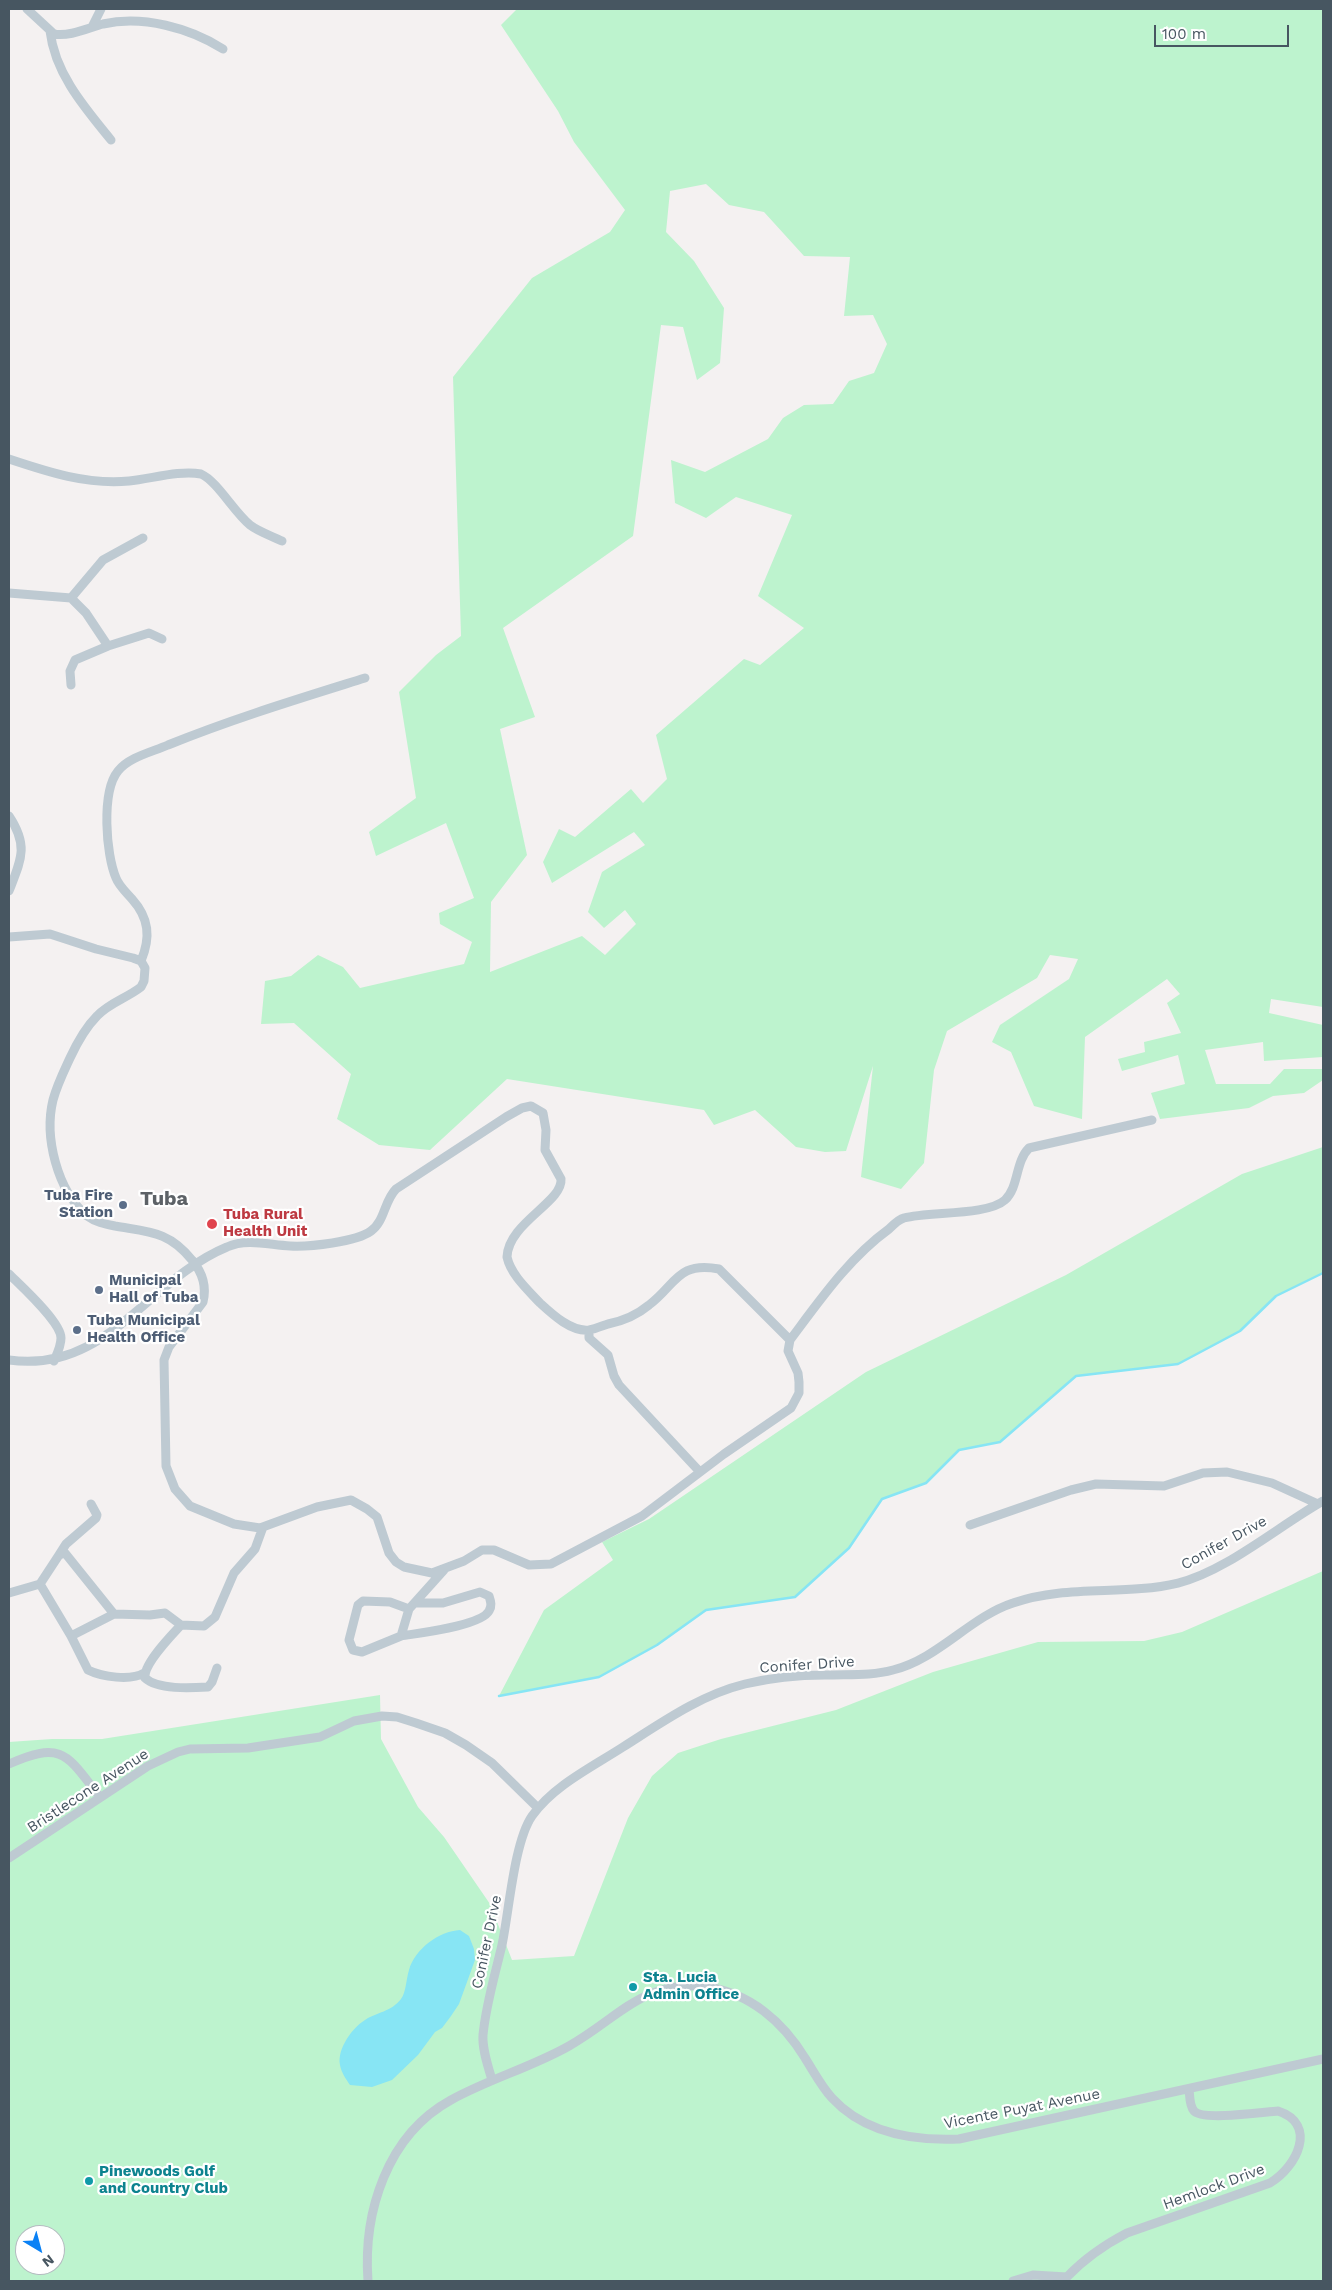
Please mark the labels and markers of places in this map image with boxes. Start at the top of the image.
place label: Tuba Fire Station [44,1187,113,1222]
marker: Tuba Fire Station [117,1199,129,1211]
place label: Tuba Rural Health Unit [223,1206,307,1241]
marker: Tuba Rural Health Unit [205,1217,219,1231]
place label: Municipal Hall of Tuba [109,1272,198,1307]
marker: Municipal Hall of Tuba [93,1284,105,1296]
place label: Tuba Municipal Health Office [87,1312,200,1347]
marker: Tuba Municipal Health Office [71,1324,83,1336]
place label: Sta. Lucia Admin Office [643,1969,739,2004]
marker: Sta. Lucia Admin Office [627,1981,639,1993]
place label: Pinewoods Golf and Country Club [99,2163,228,2198]
marker: Pinewoods Golf and Country Club [83,2175,95,2187]

